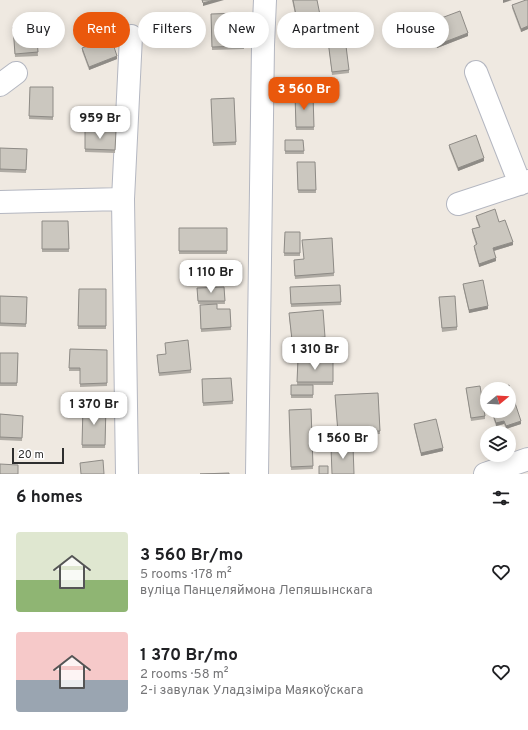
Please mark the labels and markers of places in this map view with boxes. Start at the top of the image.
pin: 3 560 Br [263,77,345,111]
pin: 959 Br [67,106,133,140]
pin: 1 110 Br [170,260,252,294]
pin: 1 310 Br [274,337,356,371]
pin: 1 370 Br [53,392,135,426]
pin: 1 560 Br [302,426,384,460]

